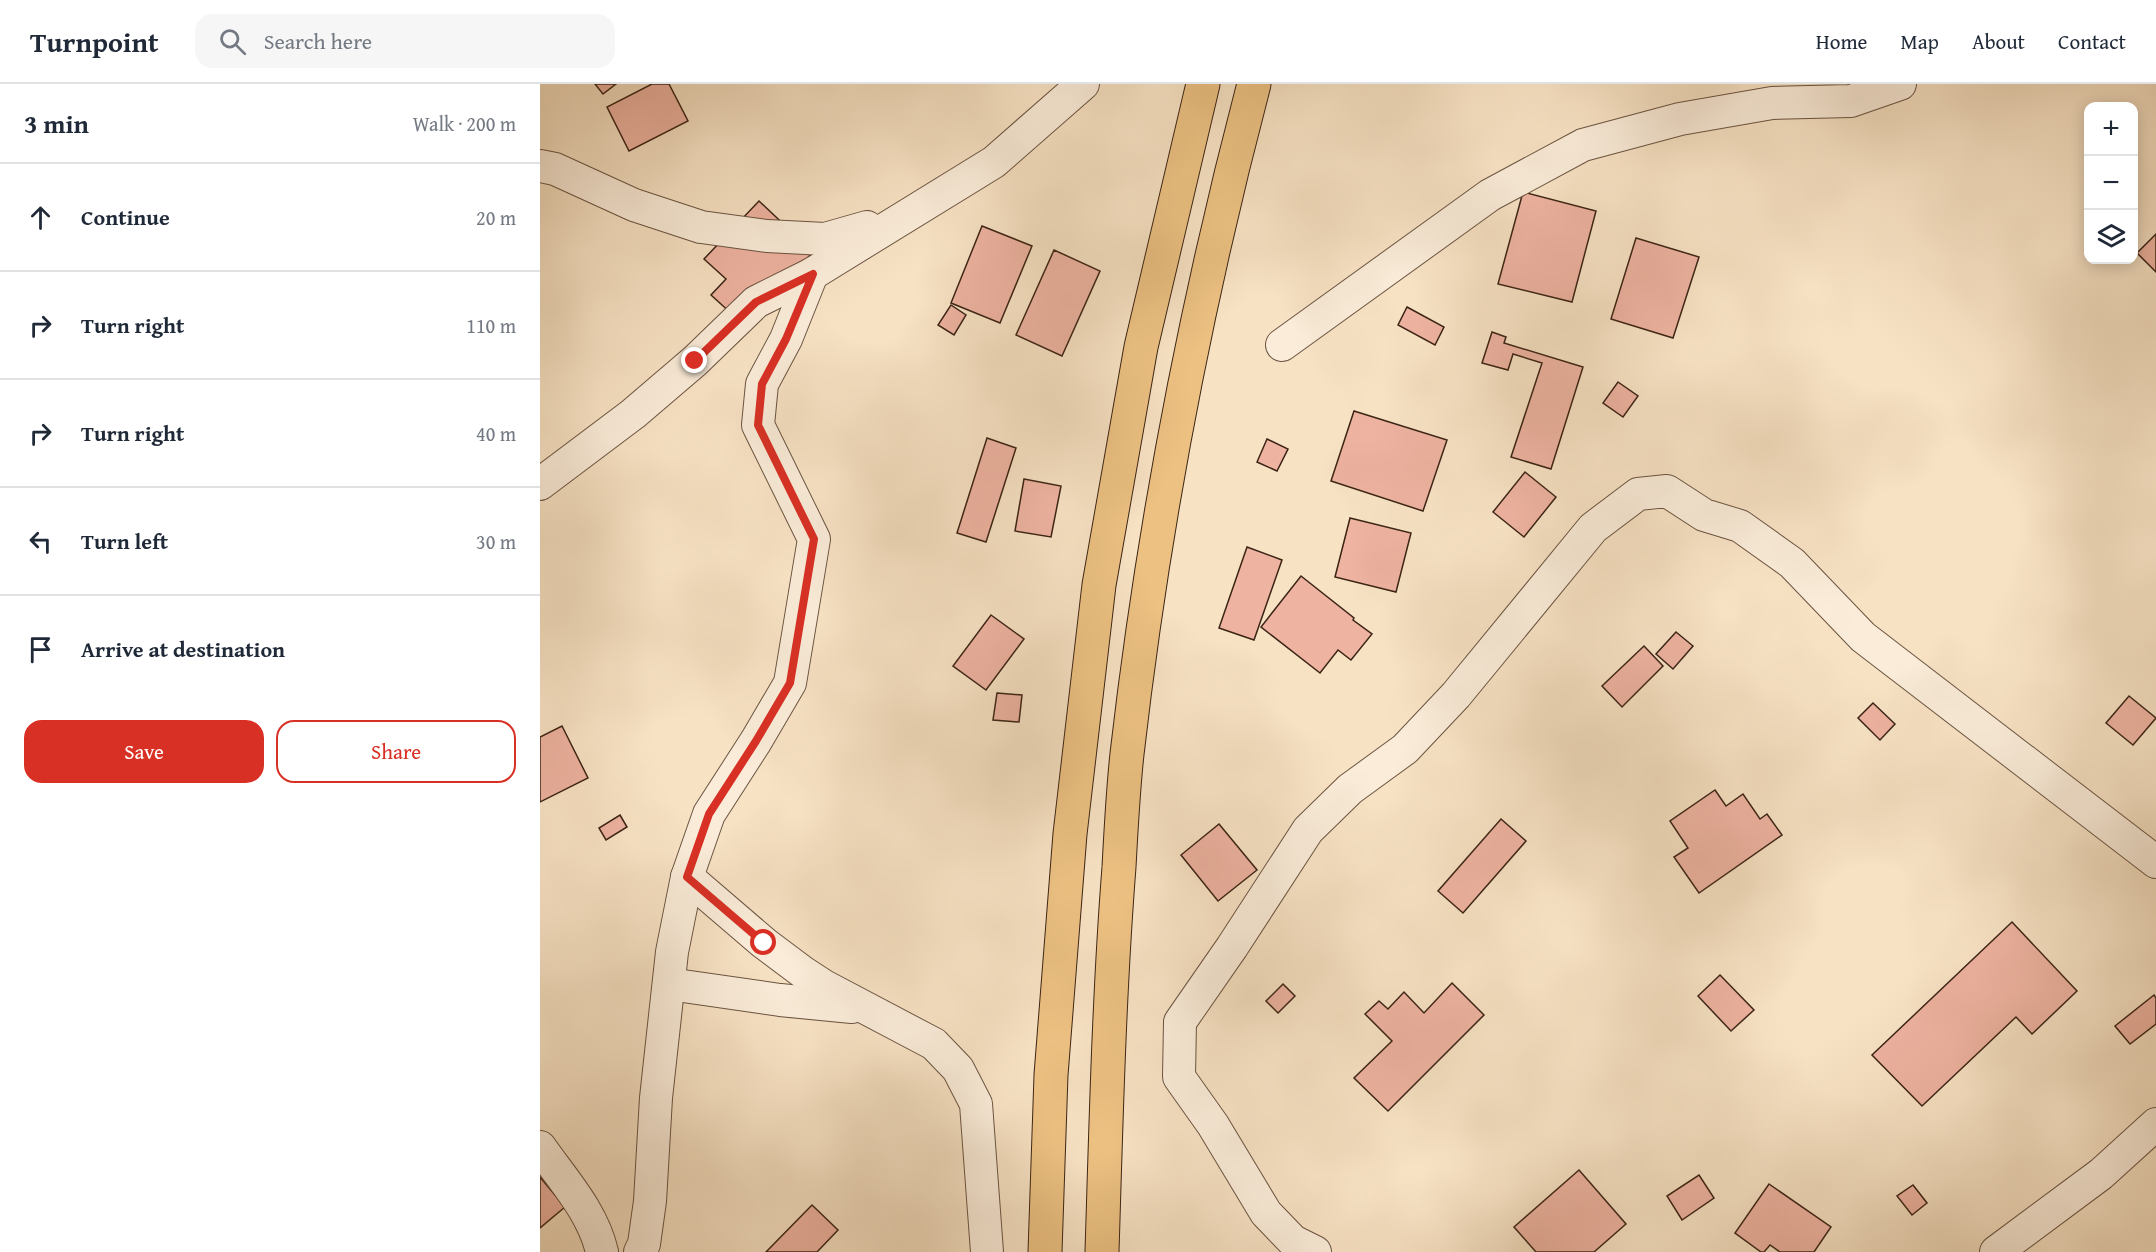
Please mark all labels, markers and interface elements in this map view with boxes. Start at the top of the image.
search box [195,14,615,68]
text: Turnpoint [30,21,159,62]
icon: search [216,25,249,58]
text: Search here [264,25,372,57]
text: Home [1816,26,1867,57]
text: Map [1900,26,1939,57]
text: About [1972,26,2025,57]
text: Contact [2058,26,2126,57]
map controls [2084,102,2138,264]
button: + [2084,102,2138,156]
text: 3 min [24,104,89,143]
text: Walk · 200 m [413,109,516,138]
button: − [2084,156,2138,210]
icon: ahead [24,201,57,234]
text: Continue [81,201,170,233]
text: 20 m [476,203,516,232]
button: layers [2084,210,2138,264]
icon: right [24,309,57,342]
text: Turn right [81,309,184,341]
text: 110 m [466,311,516,340]
route end [681,347,707,373]
icon: right [24,417,57,450]
text: Turn right [81,417,184,449]
text: 40 m [476,419,516,448]
icon: left [24,525,57,558]
text: Turn left [81,525,168,557]
text: 30 m [476,527,516,556]
icon: arrive [24,633,57,666]
text: Arrive at destination [81,633,285,665]
button: Save [24,720,264,783]
button: Share [276,720,516,783]
route start [750,929,776,955]

